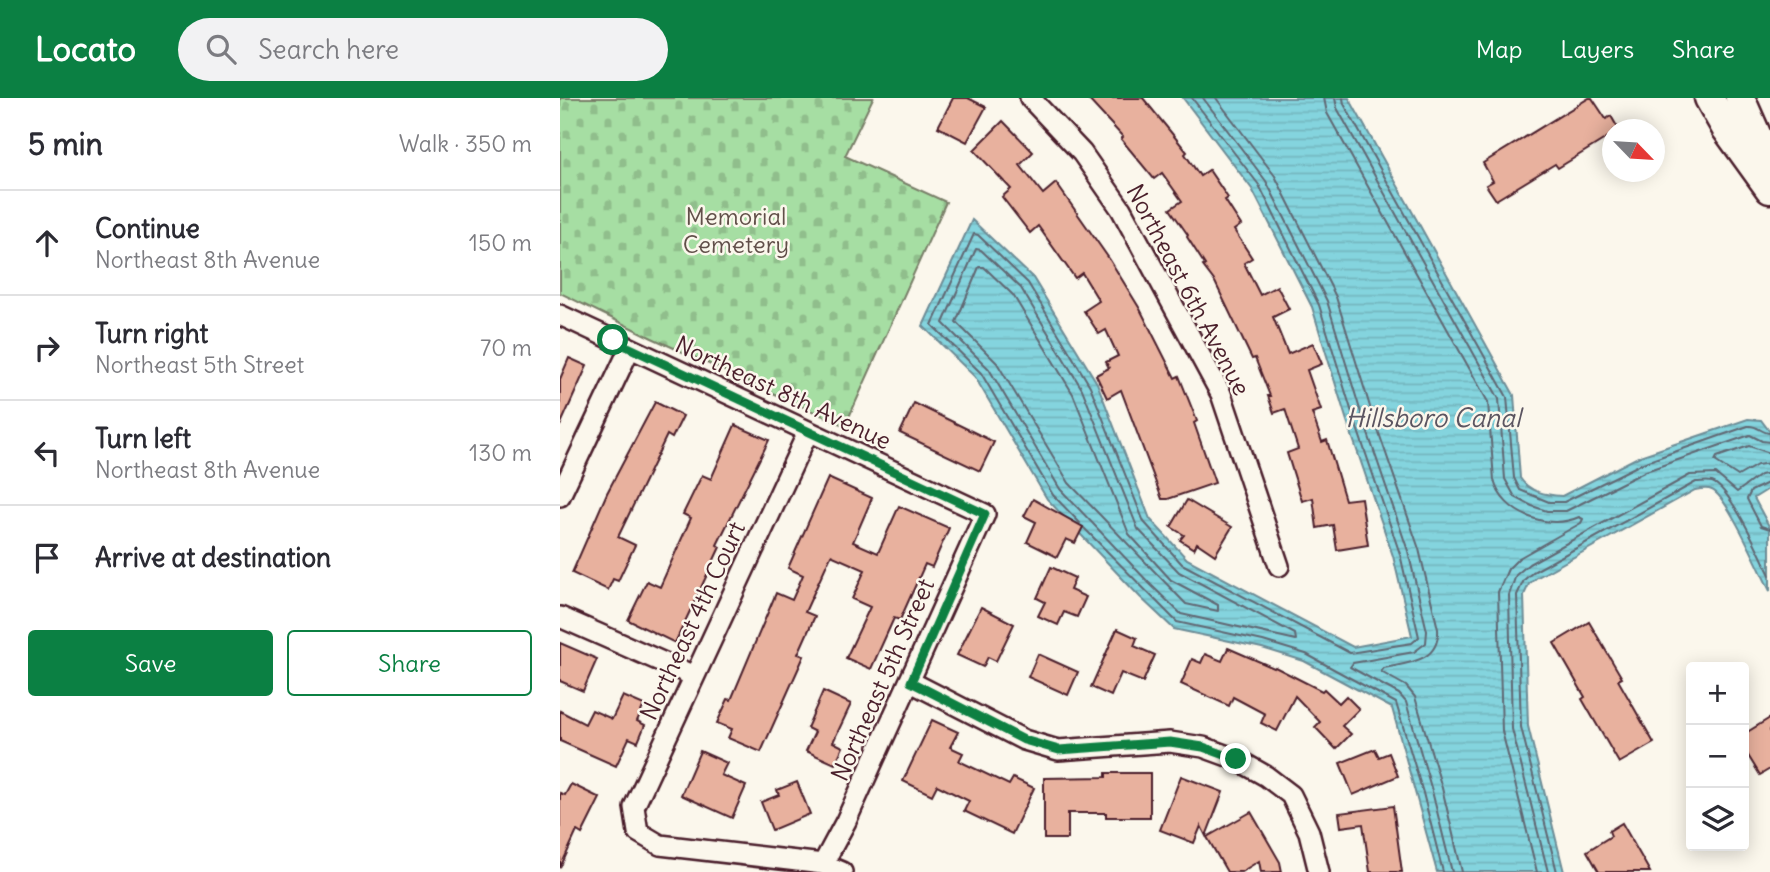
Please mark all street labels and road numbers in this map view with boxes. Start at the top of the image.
street label: Northeast 6th Avenue [1121,179,1257,400]
street label: Northeast 8th Avenue [671,329,896,455]
street label: Northeast 4th Court [633,517,751,725]
street label: Northeast 5th Street [824,574,940,785]

